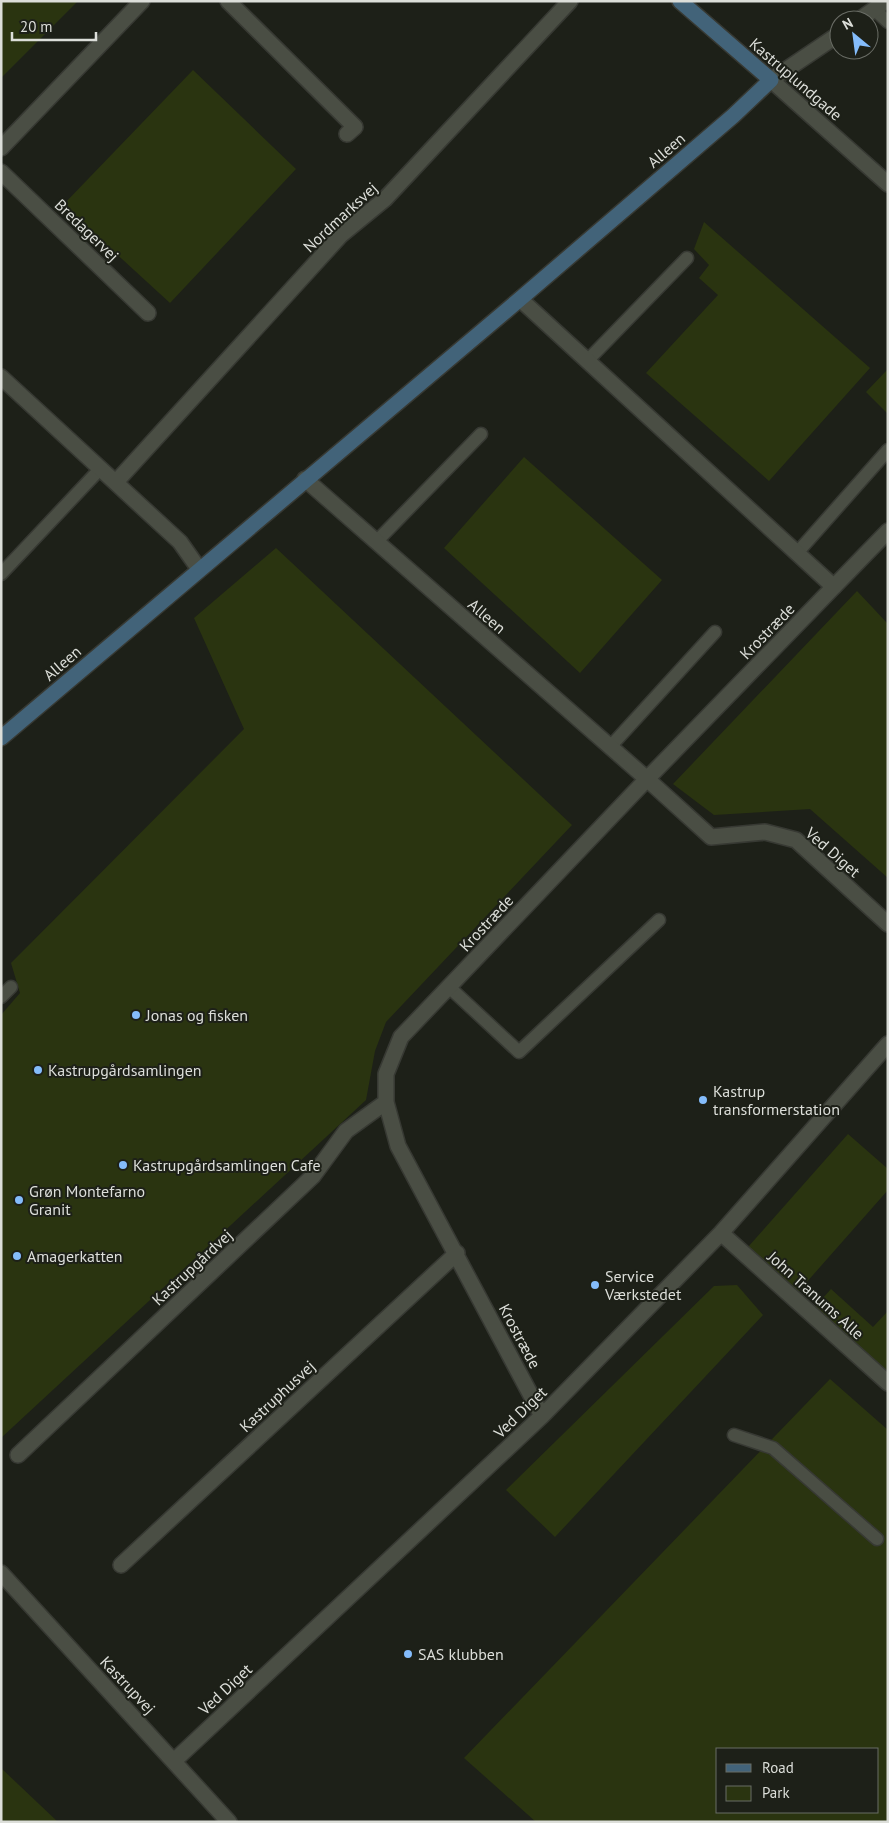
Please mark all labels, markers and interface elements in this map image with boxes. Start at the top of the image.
scale bar [12,10,96,42]
north arrow [829,10,879,60]
text: N [839,14,856,34]
text: 20 m [20,17,53,36]
street label: Kastruplundgade [746,33,846,125]
street label: Alleen [643,128,689,172]
street label: Nordmarksvej [299,178,381,256]
street label: Bredagervej [51,194,123,266]
street label: Alleen [464,594,510,638]
street label: Krostræde [735,599,799,663]
street label: Alleen [39,641,85,685]
street label: Ved Diget [801,822,865,882]
street label: Krostræde [455,890,517,956]
place label: Jonas og fisken [145,1005,248,1025]
marker: Jonas og fisken [130,1009,142,1021]
place label: Kastrupgårdsamlingen [48,1060,202,1080]
marker: Kastrupgårdsamlingen [32,1064,44,1076]
place label: Kastrup transformerstation [713,1081,840,1119]
marker: Kastrup transformerstation [697,1094,709,1106]
place label: Kastrupgårdsamlingen Cafe [133,1155,321,1175]
marker: Kastrupgårdsamlingen Cafe [117,1159,129,1171]
place label: Grøn Montefarno Granit [29,1181,145,1219]
marker: Grøn Montefarno Granit [13,1194,25,1206]
street label: Kastrupgårdvej [148,1225,236,1309]
place label: Amagerkatten [27,1246,123,1266]
street label: John Tranums Alle [763,1246,868,1344]
marker: Amagerkatten [11,1250,23,1262]
place label: Service Værkstedet [604,1266,682,1304]
marker: Service Værkstedet [589,1279,601,1291]
street label: Krostræde [495,1300,545,1372]
street label: Kastruphusvej [235,1356,319,1436]
street label: Ved Diget [489,1381,551,1443]
place label: SAS klubben [418,1644,504,1664]
marker: SAS klubben [402,1648,414,1660]
street label: Kastrupvej [96,1652,160,1718]
street label: Ved Diget [193,1659,256,1720]
legend [716,1748,879,1813]
text: Road [762,1758,794,1777]
text: Park [762,1783,790,1802]

